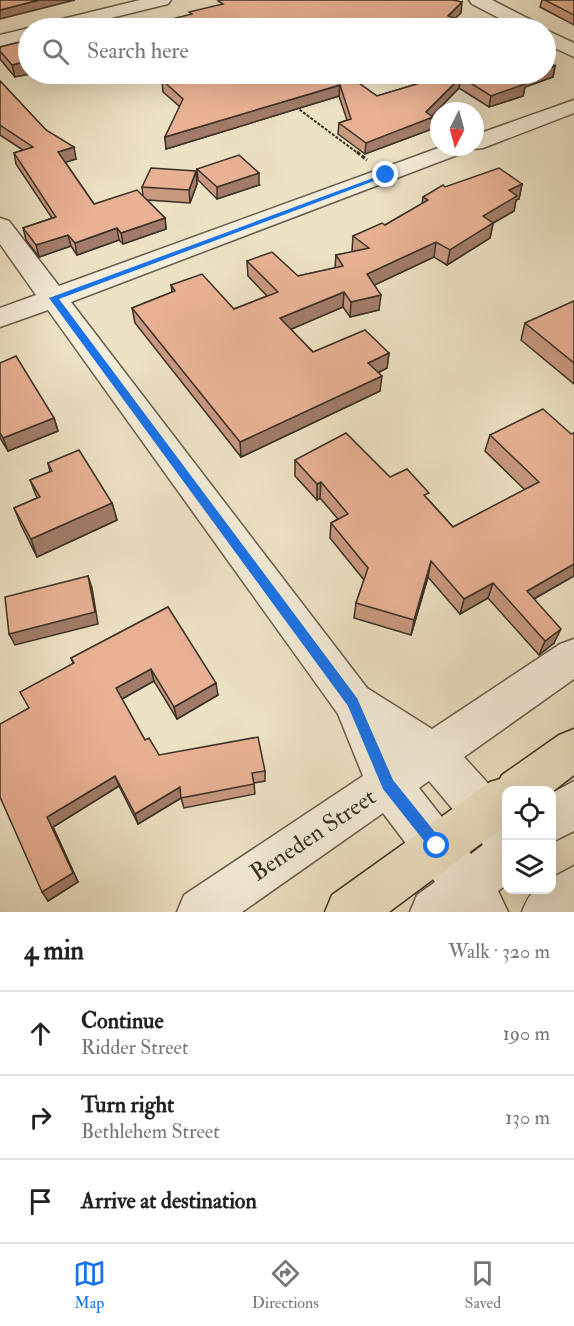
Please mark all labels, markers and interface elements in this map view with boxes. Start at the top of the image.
search box [18,18,556,84]
icon: search [39,35,72,68]
text: Search here [87,37,189,65]
north arrow [430,102,484,156]
route end [372,161,398,187]
street label: Beneden Street [244,781,382,888]
map controls [502,786,556,894]
button: locate [502,786,556,840]
route start [423,832,449,858]
button: layers [502,840,556,894]
text: 4 min [24,935,84,967]
text: Walk · 320 m [448,939,550,964]
text: Continue [81,1007,164,1035]
icon: ahead [24,1017,57,1050]
text: 190 m [503,1021,550,1046]
text: Ridder Street [81,1035,188,1060]
text: Turn right [81,1091,174,1119]
icon: right [24,1101,57,1134]
text: 130 m [505,1105,550,1130]
text: Bethlehem Street [81,1119,220,1144]
icon: arrive [24,1185,57,1218]
text: Arrive at destination [81,1187,257,1215]
tab: Map [73,1257,106,1313]
tab: Directions [252,1257,319,1313]
tab: Saved [465,1257,501,1313]

